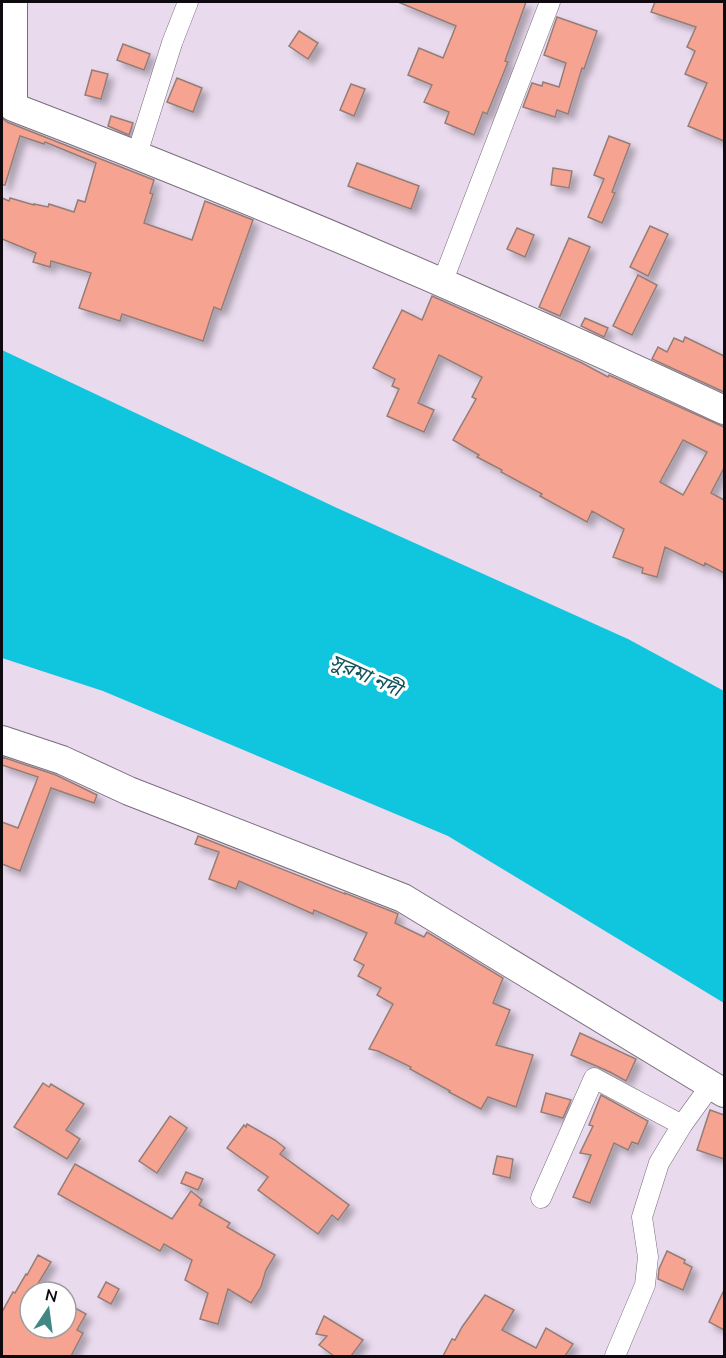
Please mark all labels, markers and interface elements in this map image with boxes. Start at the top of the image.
water label: সুরমা নদী [327,648,409,703]
north arrow [18,1280,78,1340]
text: N [43,1284,60,1306]

